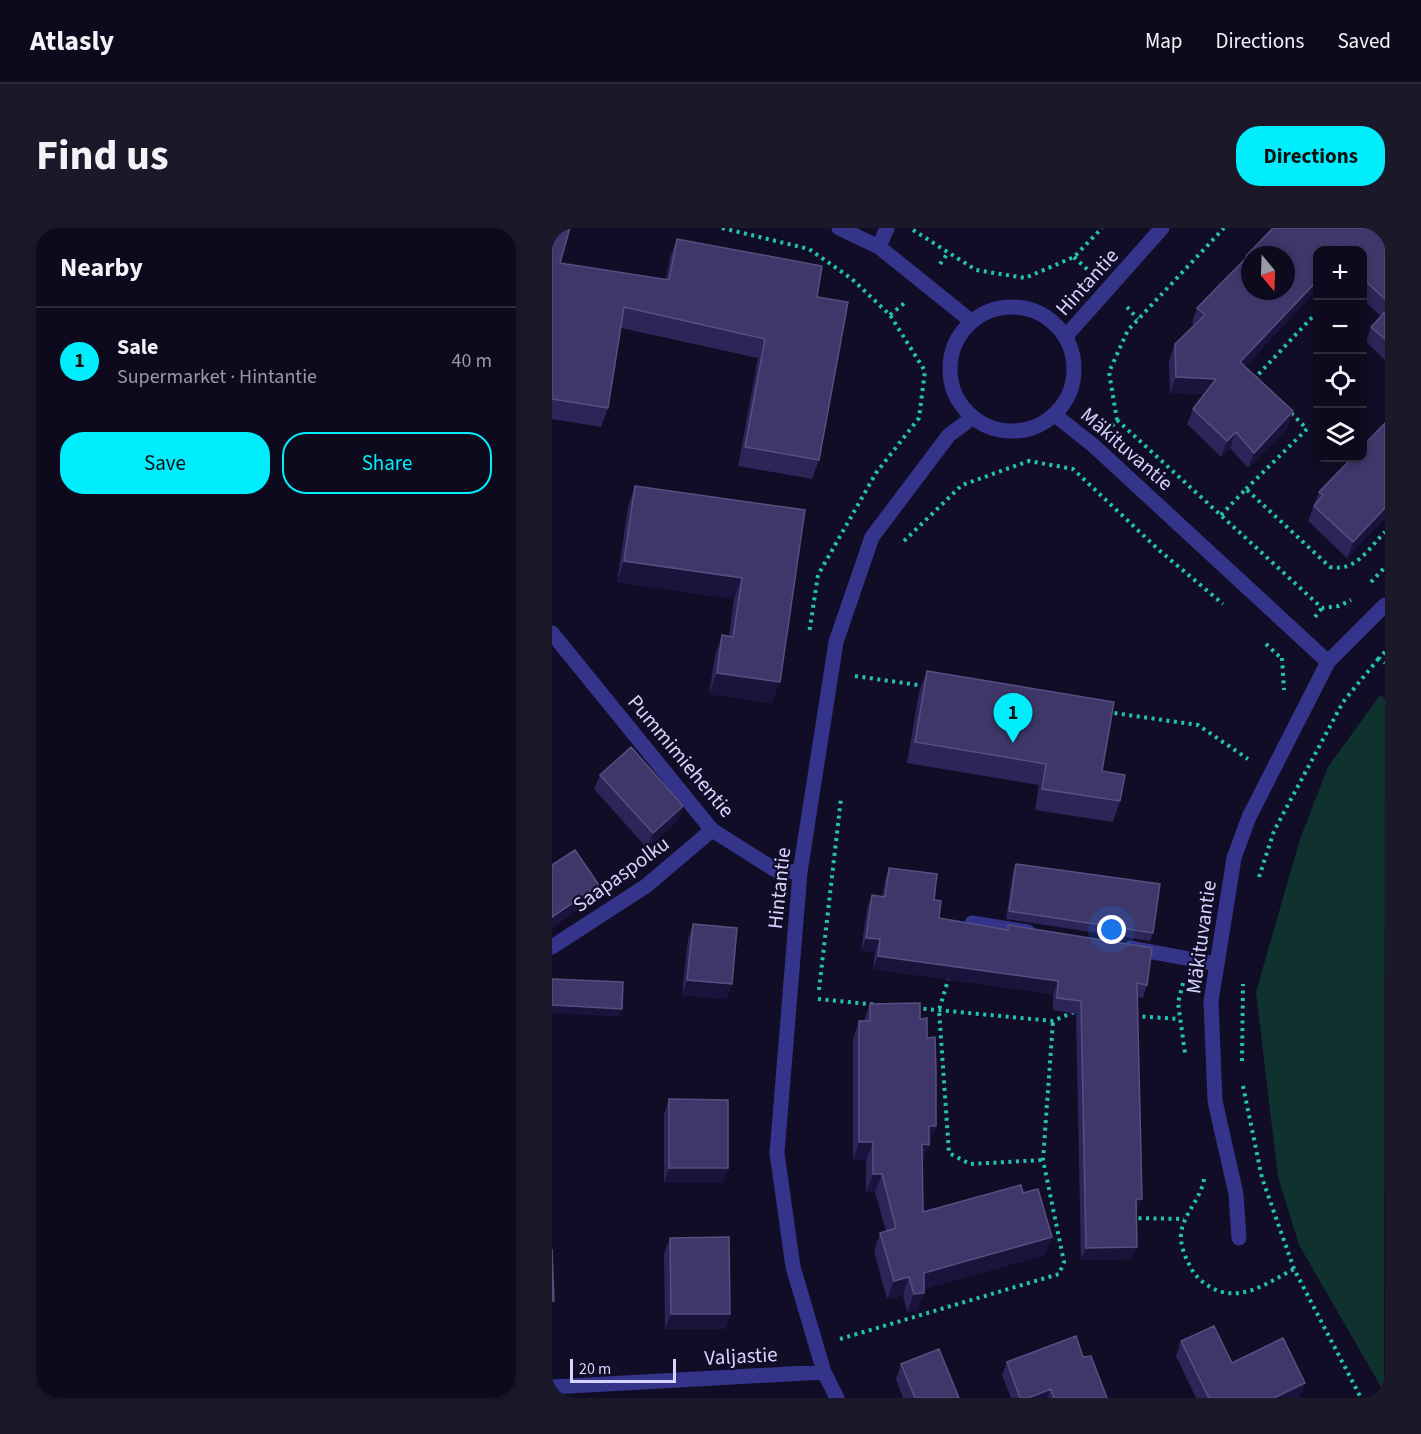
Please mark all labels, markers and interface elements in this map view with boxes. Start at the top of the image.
text: Atlasly [30,21,114,61]
text: Map [1145,26,1183,56]
text: Directions [1216,26,1304,56]
text: Saved [1337,26,1391,56]
text: Find us [36,126,169,186]
button: Directions [1236,126,1385,186]
street label: Hintantie [1049,242,1125,322]
north arrow [1241,246,1295,300]
map controls [1313,246,1367,462]
button: + [1313,246,1367,300]
text: Nearby [60,249,143,286]
button: − [1313,300,1367,354]
text: Sale [117,331,159,363]
text: 1 [74,347,85,375]
text: 40 m [452,347,492,375]
button: locate [1313,354,1367,408]
text: Supermarket · Hintantie [117,363,317,391]
street label: Mäkituvantie [1074,400,1180,498]
button: layers [1313,408,1367,462]
button: Save [60,432,270,494]
button: Share [282,432,492,494]
street label: Pummimiehentie [621,688,741,824]
pin: 1 [994,694,1032,743]
street label: Saapaspolku [566,829,676,919]
street label: Hintantie [760,846,798,930]
street label: Mäkituvantie [1178,878,1224,996]
your location [1097,915,1126,944]
street label: Valjastie [704,1339,778,1373]
scale bar [570,1356,676,1384]
text: 20 m [579,1358,611,1380]

